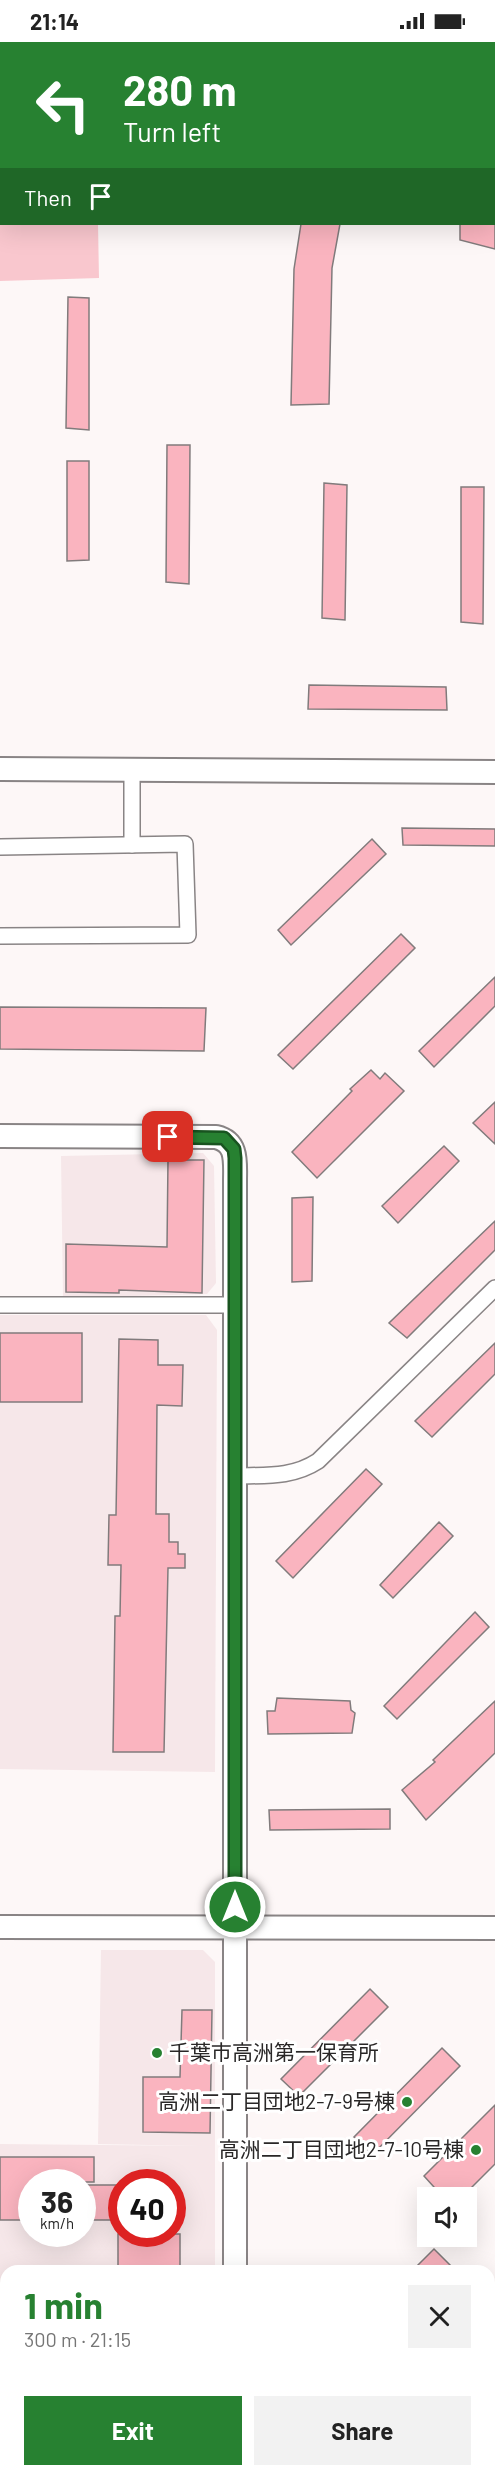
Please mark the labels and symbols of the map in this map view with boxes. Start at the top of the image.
pin [142,1111,193,1162]
position arrow [203,1875,267,1939]
place label: 千葉市高洲第一保育所 [169,2039,379,2064]
marker: 千葉市高洲第一保育所 [150,2046,164,2060]
place label: 高洲二丁目団地2-7-9号棟 [158,2088,395,2113]
marker: 高洲二丁目団地2-7-9号棟 [400,2095,414,2109]
place label: 高洲二丁目団地2-7-10号棟 [219,2136,464,2161]
marker: 高洲二丁目団地2-7-10号棟 [469,2143,483,2157]
speed limit sign: 40 [108,2169,186,2247]

